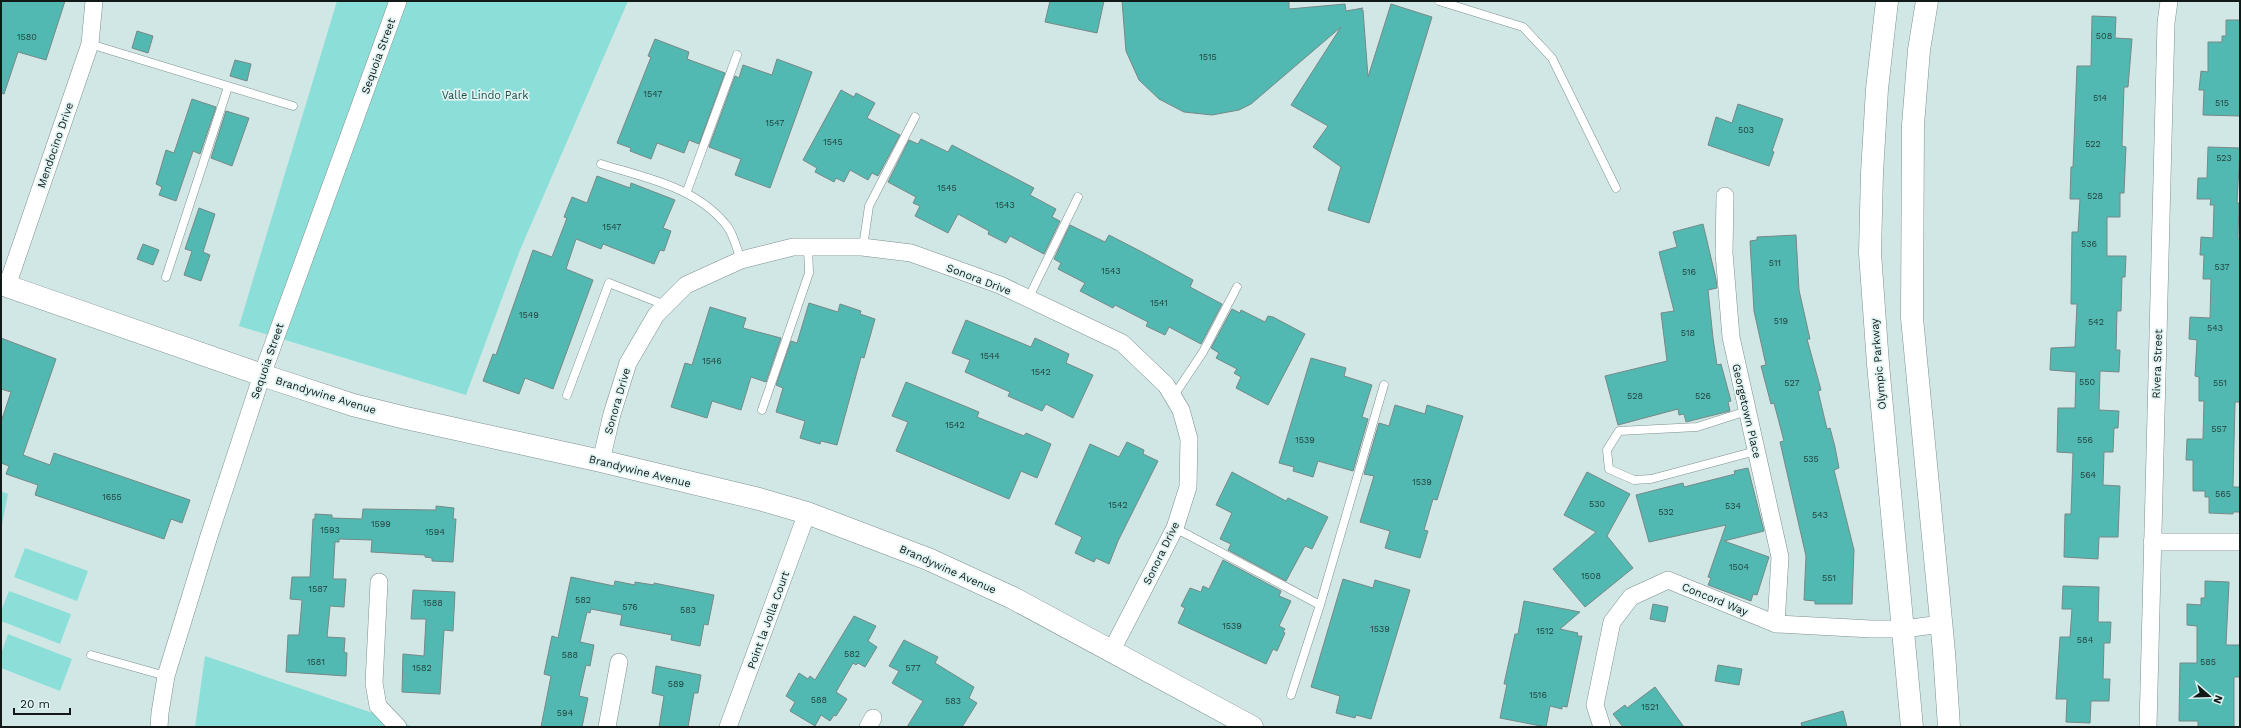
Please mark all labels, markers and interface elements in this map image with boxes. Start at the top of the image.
street label: Sequoia Street [359,16,398,96]
house number: 508 [2096,31,2112,41]
house number: 1580 [17,32,37,42]
house number: 1515 [1199,52,1217,62]
park label: Valle Lindo Park [442,89,528,102]
house number: 1547 [644,89,662,99]
house number: 514 [2093,93,2108,103]
house number: 515 [2215,98,2229,108]
street label: Mendocino Drive [35,101,76,190]
house number: 1547 [766,118,784,128]
house number: 503 [1738,125,1754,135]
house number: 1545 [823,137,843,147]
house number: 522 [2085,139,2101,149]
house number: 523 [2216,153,2232,163]
house number: 1545 [937,183,957,193]
house number: 528 [2087,191,2103,201]
house number: 1543 [995,200,1015,210]
house number: 1547 [603,222,621,232]
house number: 536 [2081,239,2097,249]
house number: 511 [1769,258,1781,268]
street label: Sonora Drive [945,261,1013,298]
house number: 537 [2214,262,2230,272]
house number: 1543 [1101,266,1121,276]
house number: 516 [1682,267,1696,277]
house number: 1541 [1150,298,1168,308]
house number: 1549 [519,310,539,320]
house number: 519 [1774,316,1788,326]
street label: Olympic Parkway [1868,317,1889,410]
house number: 542 [2088,317,2104,327]
street label: Sequoia Street [248,321,287,401]
house number: 543 [2207,323,2223,333]
house number: 518 [1681,328,1695,338]
street label: Rivera Street [2150,329,2165,399]
house number: 1544 [980,351,1000,361]
house number: 1546 [702,356,722,366]
street label: Georgetown Place [1729,363,1764,460]
street label: Sonora Drive [602,366,633,436]
house number: 1542 [1031,367,1051,377]
street label: Brandywine Avenue [274,374,378,417]
house number: 550 [2079,377,2095,387]
house number: 527 [1784,378,1800,388]
house number: 551 [2213,378,2227,388]
house number: 528 [1627,391,1643,401]
house number: 526 [1695,391,1711,401]
house number: 1542 [945,420,965,430]
house number: 557 [2211,424,2227,434]
house number: 1539 [1295,435,1315,445]
house number: 556 [2077,435,2093,445]
street label: Brandywine Avenue [588,453,692,490]
house number: 535 [1803,454,1819,464]
house number: 564 [2080,470,2097,480]
house number: 1539 [1412,477,1432,487]
house number: 565 [2215,489,2231,499]
house number: 1655 [102,492,122,502]
house number: 530 [1589,499,1605,509]
house number: 1542 [1108,500,1128,510]
house number: 534 [1725,501,1741,511]
house number: 532 [1658,507,1674,517]
house number: 543 [1812,510,1828,520]
house number: 1599 [371,519,391,529]
street label: Sonora Drive [1141,520,1182,587]
house number: 1593 [320,525,340,535]
house number: 1594 [425,527,445,537]
street label: Brandywine Avenue [897,542,998,597]
house number: 1504 [1729,562,1749,572]
street label: Point la Jolla Court [745,569,792,671]
house number: 1508 [1581,571,1601,581]
house number: 551 [1822,573,1836,583]
street label: Concord Way [1680,580,1750,619]
house number: 1587 [309,584,327,594]
house number: 582 [575,595,591,605]
house number: 1588 [423,598,443,608]
house number: 576 [622,602,638,612]
house number: 583 [680,605,696,615]
house number: 1539 [1222,621,1242,631]
house number: 1539 [1370,624,1390,634]
house number: 1512 [1536,626,1554,636]
house number: 584 [2077,635,2094,645]
house number: 582 [844,649,860,659]
house number: 588 [562,650,578,660]
house number: 1581 [307,657,325,667]
house number: 585 [2200,657,2216,667]
house number: 1582 [412,663,432,673]
house number: 577 [905,663,921,673]
north arrow [2189,676,2229,716]
house number: 589 [668,679,684,689]
scale bar [14,690,70,716]
house number: 1516 [1529,690,1547,700]
text: N [2210,693,2225,705]
house number: 588 [811,695,827,705]
house number: 583 [945,696,961,706]
text: 20 m [20,697,50,711]
house number: 1521 [1641,702,1659,712]
house number: 594 [557,708,574,718]

